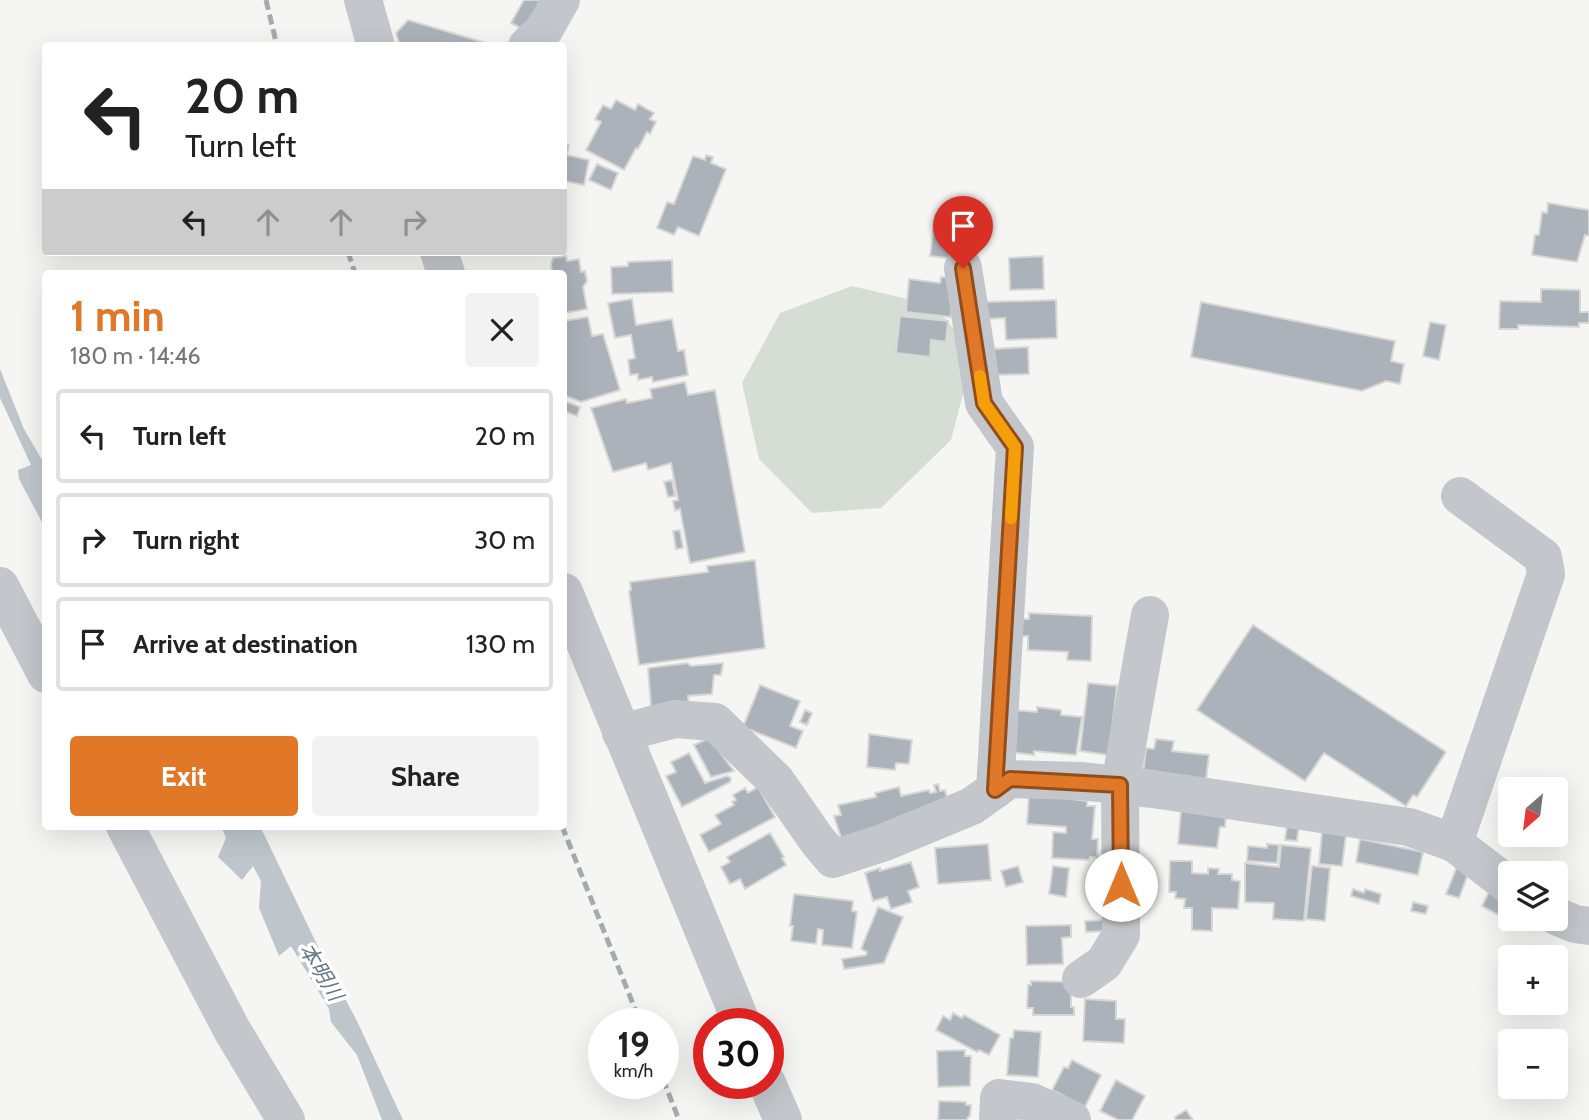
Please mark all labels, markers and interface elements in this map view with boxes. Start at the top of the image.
text: 20 m [185,66,299,125]
icon: left [70,70,161,161]
text: Turn left [185,126,296,165]
pin [933,196,993,268]
icon: left [176,203,214,241]
icon: ahead [249,203,287,241]
icon: ahead [322,203,360,241]
icon: right [395,203,433,241]
icon: arrive [944,207,982,245]
text: 1 min [70,290,165,342]
button: close [465,293,539,367]
text: 180 m · 14:46 [70,342,201,370]
icon: left [74,417,112,455]
text: Turn left [133,420,226,452]
text: 20 m [475,420,535,452]
icon: right [74,521,112,559]
text: Turn right [133,524,239,556]
text: 30 m [474,524,535,556]
icon: arrive [74,625,112,663]
text: Arrive at destination [133,628,358,660]
text: 130 m [466,628,535,660]
button: Exit [70,736,298,816]
button: Share [312,736,539,816]
north arrow [1498,777,1568,847]
map controls [1498,777,1568,1099]
position arrow [1084,848,1158,922]
button: layers [1498,861,1568,931]
water label: 本明川 [294,938,349,1007]
button: + [1498,945,1568,1015]
speed limit sign: 30 [693,1008,784,1099]
text: 19 [617,1023,650,1066]
button: − [1498,1029,1568,1099]
text: km/h [614,1060,653,1082]

